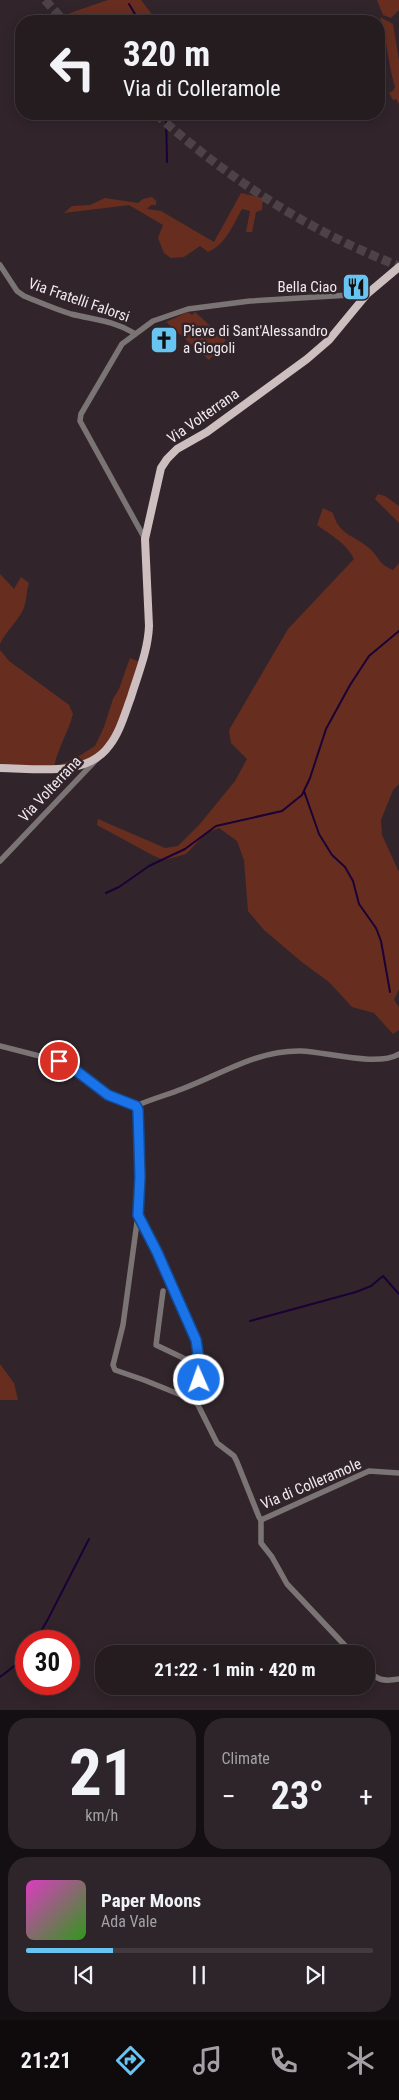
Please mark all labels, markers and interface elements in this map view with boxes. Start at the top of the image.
text: 320 m [123,34,210,75]
icon: left [40,35,105,100]
text: Via di Colleramole [123,76,281,101]
restaurant icon: Bella Ciao [341,272,371,302]
street label: Via Fratelli Falorsi [26,274,132,326]
place label: Bella Ciao [278,278,337,296]
place label: Pieve di Sant'Alessandro a Giogoli [183,322,328,357]
church icon: Pieve di Sant'Alessandro a Giogoli [149,325,179,355]
street label: Via Volterrana [164,385,242,447]
street label: Via Volterrana [15,752,85,826]
pin [38,1040,80,1082]
icon: arrive [45,1047,73,1075]
position arrow [172,1353,224,1405]
street label: Via di Colleramole [258,1455,364,1513]
speed limit sign: 30 [15,1630,80,1695]
text: 21:22 · 1 min · 420 m [154,1658,316,1681]
text: 21 [69,1735,135,1811]
text: Climate [222,1749,270,1768]
text: 23° [271,1774,324,1818]
text: − [222,1780,236,1813]
text: + [359,1780,373,1813]
text: km/h [85,1806,118,1825]
text: Paper Moons [101,1889,201,1912]
text: Ada Vale [101,1912,157,1931]
icon: previous [70,1961,98,1989]
icon: pause [185,1961,213,1989]
icon: next [301,1961,329,1989]
icon: directions [113,2043,148,2078]
icon: music [190,2043,225,2078]
icon: phone [266,2043,301,2078]
icon: climate [343,2043,378,2078]
text: 21:21 [21,2048,71,2073]

